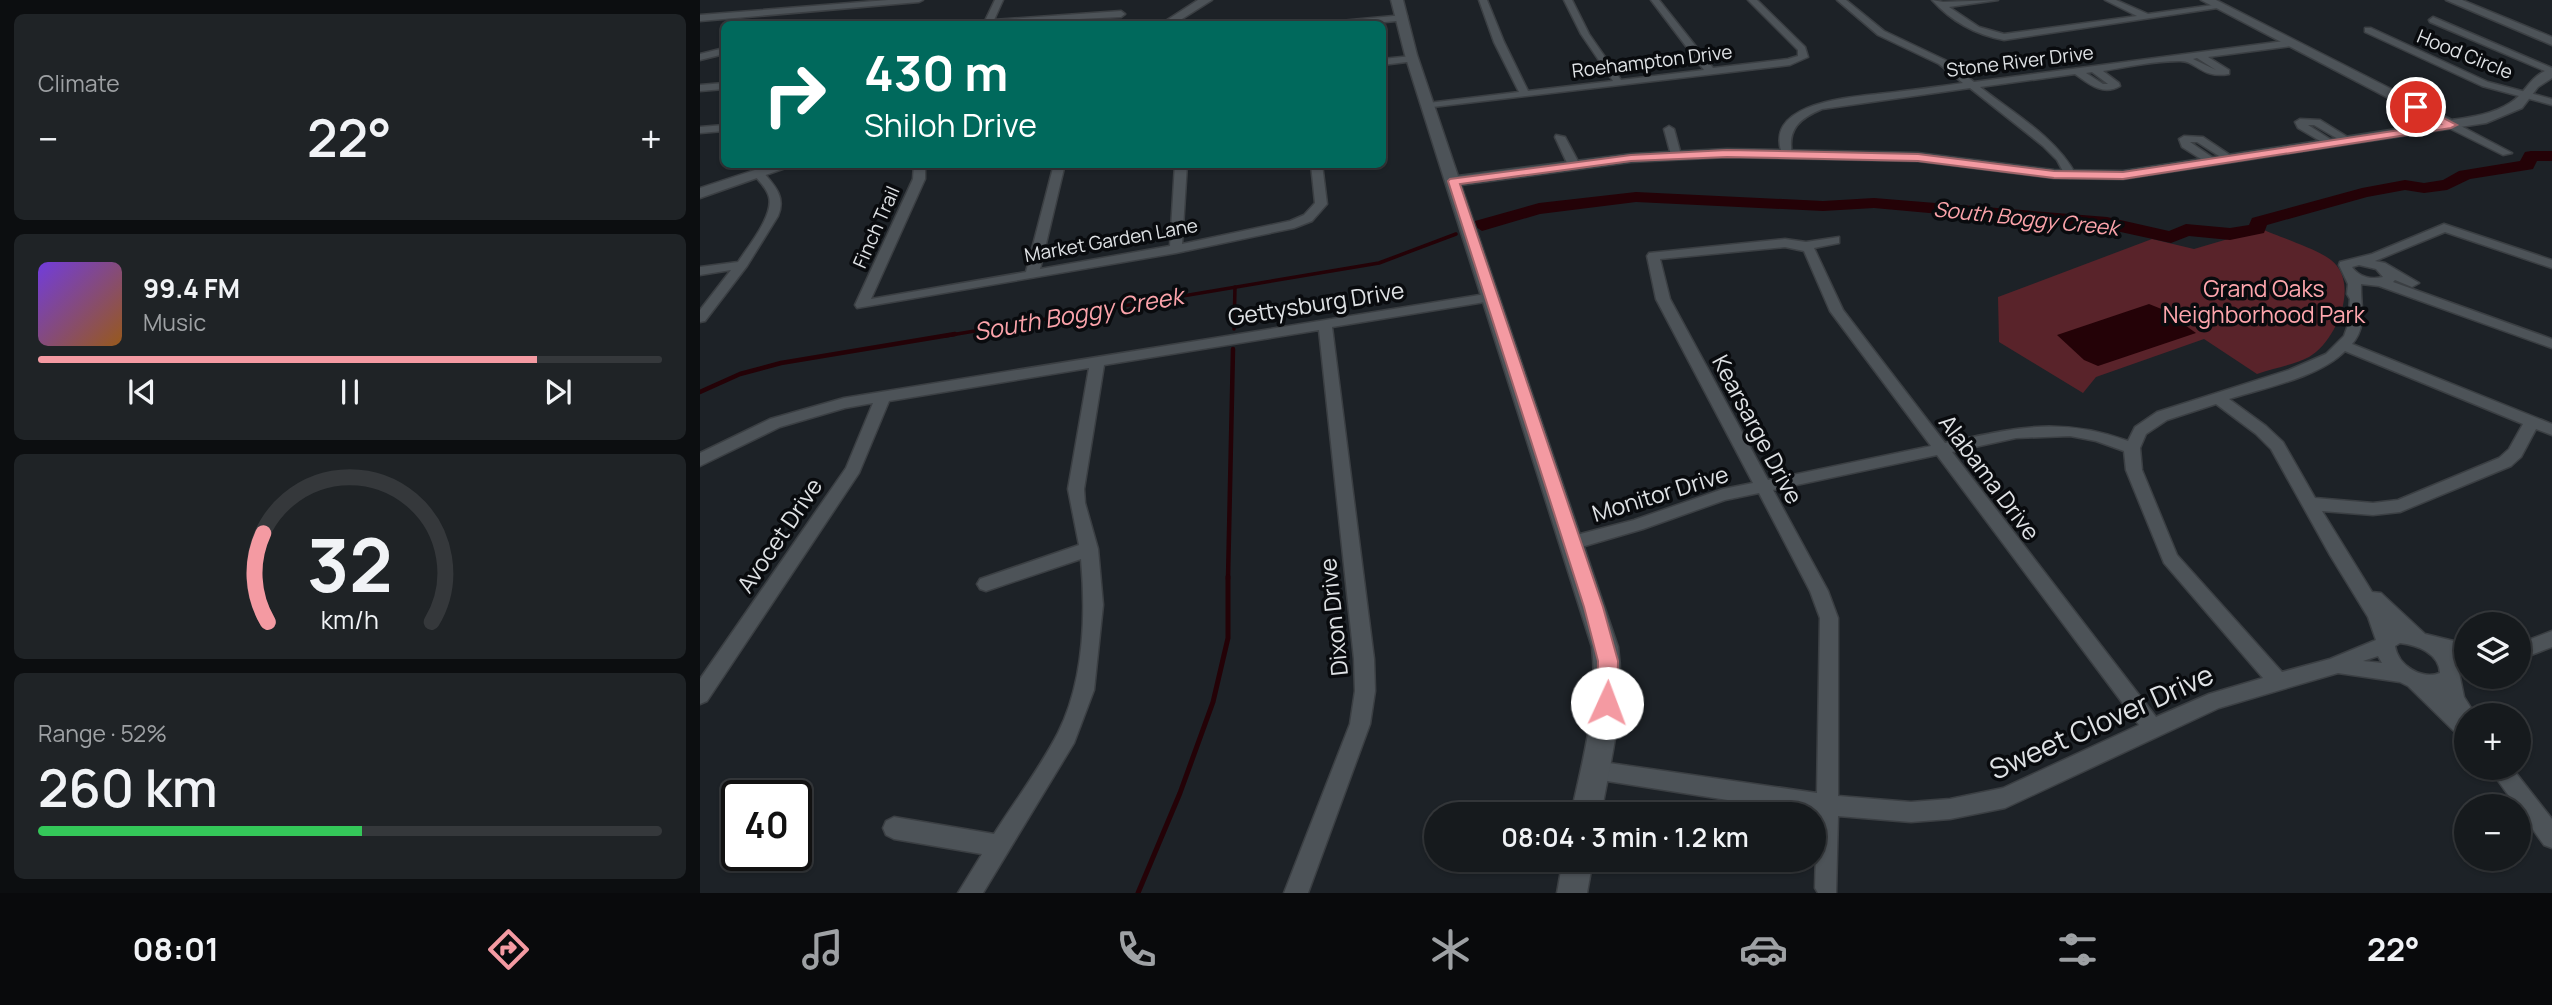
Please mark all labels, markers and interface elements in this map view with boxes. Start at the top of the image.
street label: Hood Circle [2413,23,2517,85]
street label: Roehampton Drive [1570,38,1734,84]
text: 430 m [864,39,1008,106]
street label: Stone River Drive [1945,39,2095,83]
icon: right [749,49,840,140]
text: Climate [38,67,120,99]
pin [2386,77,2446,137]
icon: arrive [2397,88,2435,126]
text: 22° [307,102,392,173]
text: Shiloh Drive [864,103,1037,147]
text: − [38,112,59,164]
text: + [640,112,662,164]
street label: Finch Trail [846,182,906,272]
water label: South Boggy Creek [1932,194,2122,242]
street label: Market Garden Lane [1022,212,1200,268]
text: 99.4 FM [143,270,240,306]
park label: Grand Oaks Neighborhood Park [2163,272,2366,330]
street label: Gettysburg Drive [1226,273,1406,333]
water label: South Boggy Creek [971,278,1188,348]
text: Music [143,306,206,338]
street label: Kearsarge Drive [1705,349,1811,509]
icon: previous [123,373,161,411]
icon: pause [331,373,369,411]
icon: next [539,373,577,411]
street label: Alabama Drive [1932,408,2048,546]
street label: Monitor Drive [1588,457,1732,529]
street label: Avocet Drive [729,471,829,599]
text: 32 [307,515,393,615]
street label: Dixon Drive [1311,557,1355,677]
text: km/h [321,602,379,637]
map controls [2454,612,2531,871]
button: layers [2454,612,2531,689]
street label: Sweet Clover Drive [1983,655,2219,787]
position arrow [1570,666,1644,740]
button: + [2454,703,2531,780]
text: Range · 52% [38,717,167,749]
text: 260 km [38,752,218,823]
speed limit sign: 40 [721,780,812,871]
button: − [2454,794,2531,871]
text: 08:04 · 3 min · 1.2 km [1501,819,1749,855]
icon: directions [484,925,533,974]
icon: music [798,925,847,974]
icon: phone [1112,925,1161,974]
icon: climate [1426,925,1475,974]
icon: car [1739,925,1788,974]
icon: filters [2053,925,2102,974]
text: 08:01 [132,927,219,971]
text: 22° [2367,927,2420,971]

